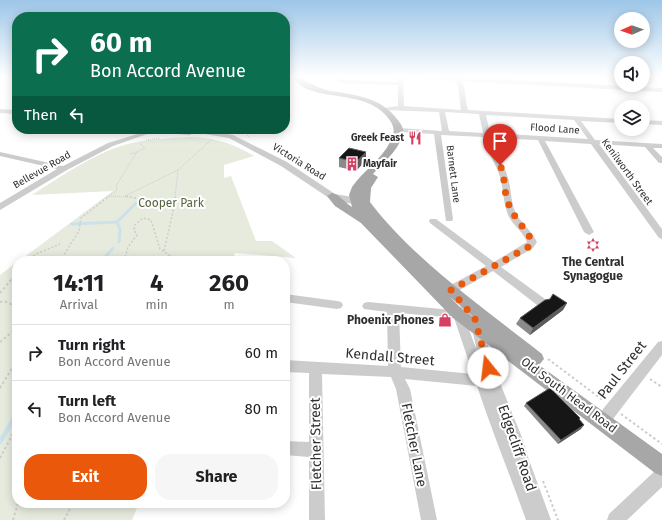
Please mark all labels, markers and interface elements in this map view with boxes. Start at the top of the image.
north arrow [614,12,650,48]
map controls [614,12,650,136]
text: 60 m [90,26,152,59]
icon: right [24,28,76,80]
button: sound [614,56,650,92]
text: Bon Accord Avenue [90,60,246,82]
button: layers [614,100,650,136]
icon: left [66,104,88,126]
text: Then [24,106,58,124]
street label: Flood Lane [530,121,580,137]
pin [483,124,517,165]
restaurant icon: Greek Feast [407,130,423,146]
icon: arrive [489,130,511,152]
place label: Greek Feast [351,132,404,144]
street label: Kenilworth Street [599,137,655,208]
street label: Victoria Road [270,141,328,183]
street label: Barnett Lane [443,144,463,204]
street label: Bellevue Road [11,149,73,191]
building icon: Mayfair [344,156,360,172]
place label: Mayfair [363,158,398,170]
park label: Cooper Park [138,196,205,210]
synagogue icon: The Central Synagogue [585,237,601,253]
place label: The Central Synagogue [562,255,624,283]
text: 14:11 [53,269,105,297]
text: 4 [150,269,164,297]
text: 260 [209,269,249,297]
text: Arrival [60,297,98,312]
text: min [146,297,168,312]
text: m [223,297,235,312]
shop icon: Phoenix Phones [437,312,453,328]
place label: Phoenix Phones [347,313,434,327]
text: Turn right [58,336,125,354]
street label: Paul Street [594,337,650,402]
icon: right [24,342,46,364]
text: 60 m [245,344,278,362]
street label: Kendall Street [345,345,436,369]
position arrow [467,347,509,389]
text: Bon Accord Avenue [58,354,171,369]
street label: Old South Head Road [518,354,620,436]
text: Turn left [58,392,116,410]
street label: Fletcher Street [307,396,325,491]
icon: left [24,398,46,420]
text: 80 m [245,400,278,418]
street label: Fletcher Lane [398,402,430,488]
street label: Edgecliff Road [494,402,540,494]
text: Bon Accord Avenue [58,410,171,425]
button: Exit [24,454,147,500]
button: Share [155,454,278,500]

